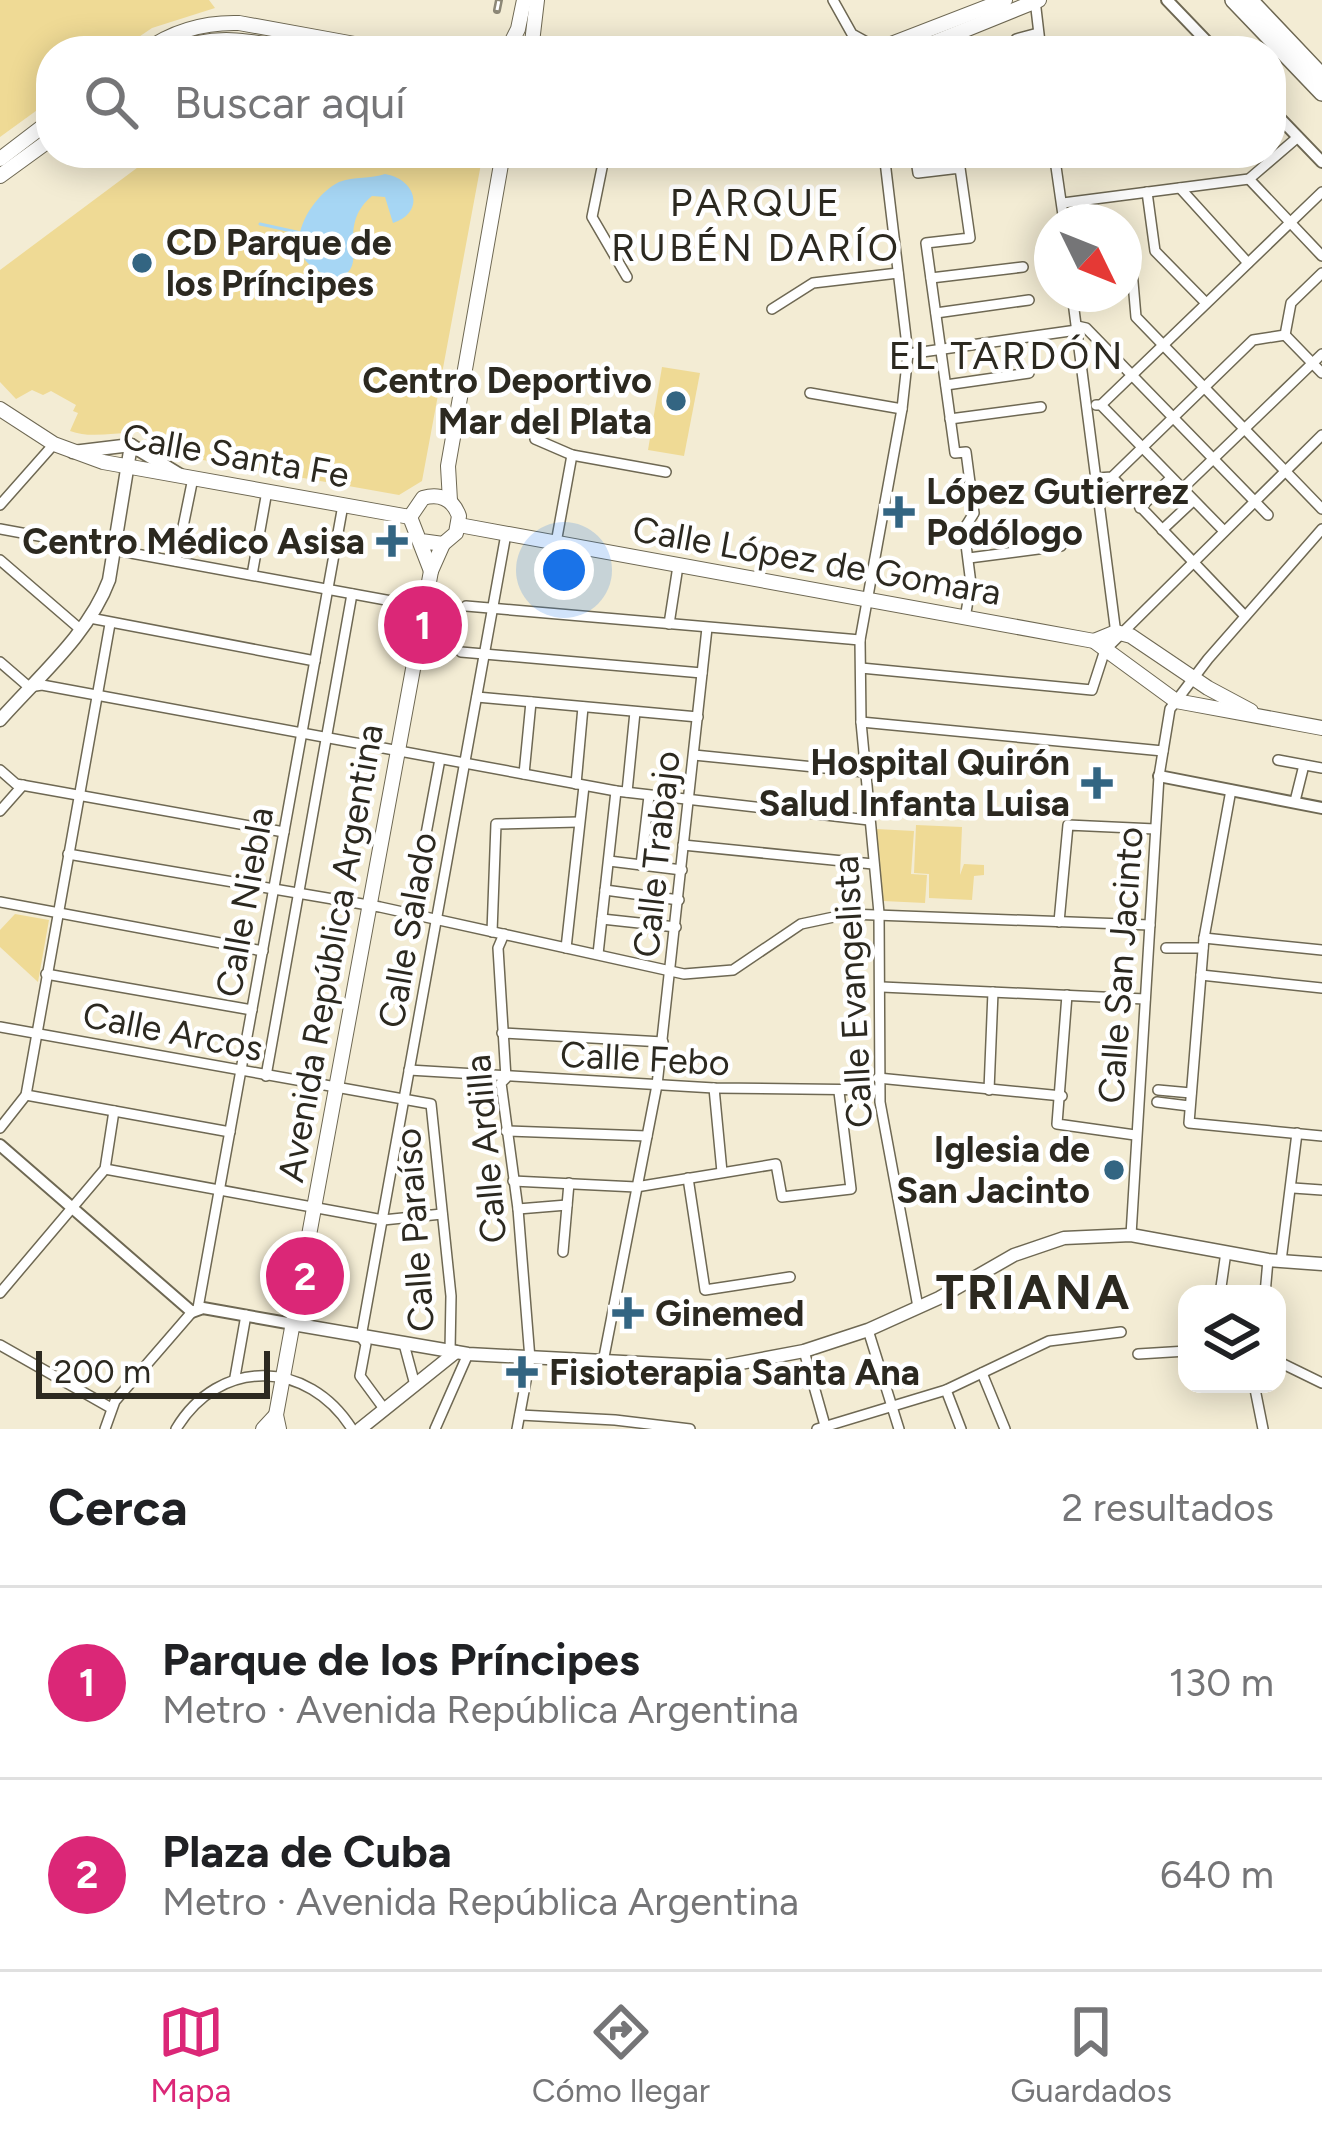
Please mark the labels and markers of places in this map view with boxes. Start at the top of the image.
place label: CD Parque de los Príncipes [166,221,392,305]
marker: CD Parque de los Príncipes [129,250,155,276]
place label: Centro Deportivo Mar del Plata [362,359,652,443]
marker: Centro Deportivo Mar del Plata [663,388,689,414]
place label: López Gutierrez Podólogo [926,470,1189,554]
marker: López Gutierrez Podólogo [883,496,915,528]
place label: Centro Médico Asisa [22,520,365,563]
marker: Centro Médico Asisa [376,525,408,557]
pin: 1 [384,580,462,670]
place label: Hospital Quirón Salud Infanta Luisa [758,741,1070,825]
marker: Hospital Quirón Salud Infanta Luisa [1081,767,1113,799]
place label: Iglesia de San Jacinto [896,1128,1090,1212]
marker: Iglesia de San Jacinto [1101,1157,1127,1183]
pin: 2 [266,1231,344,1321]
place label: Ginemed [655,1292,804,1335]
marker: Ginemed [612,1297,644,1329]
place label: Fisioterapia Santa Ana [549,1351,920,1394]
marker: Fisioterapia Santa Ana [506,1356,538,1388]

